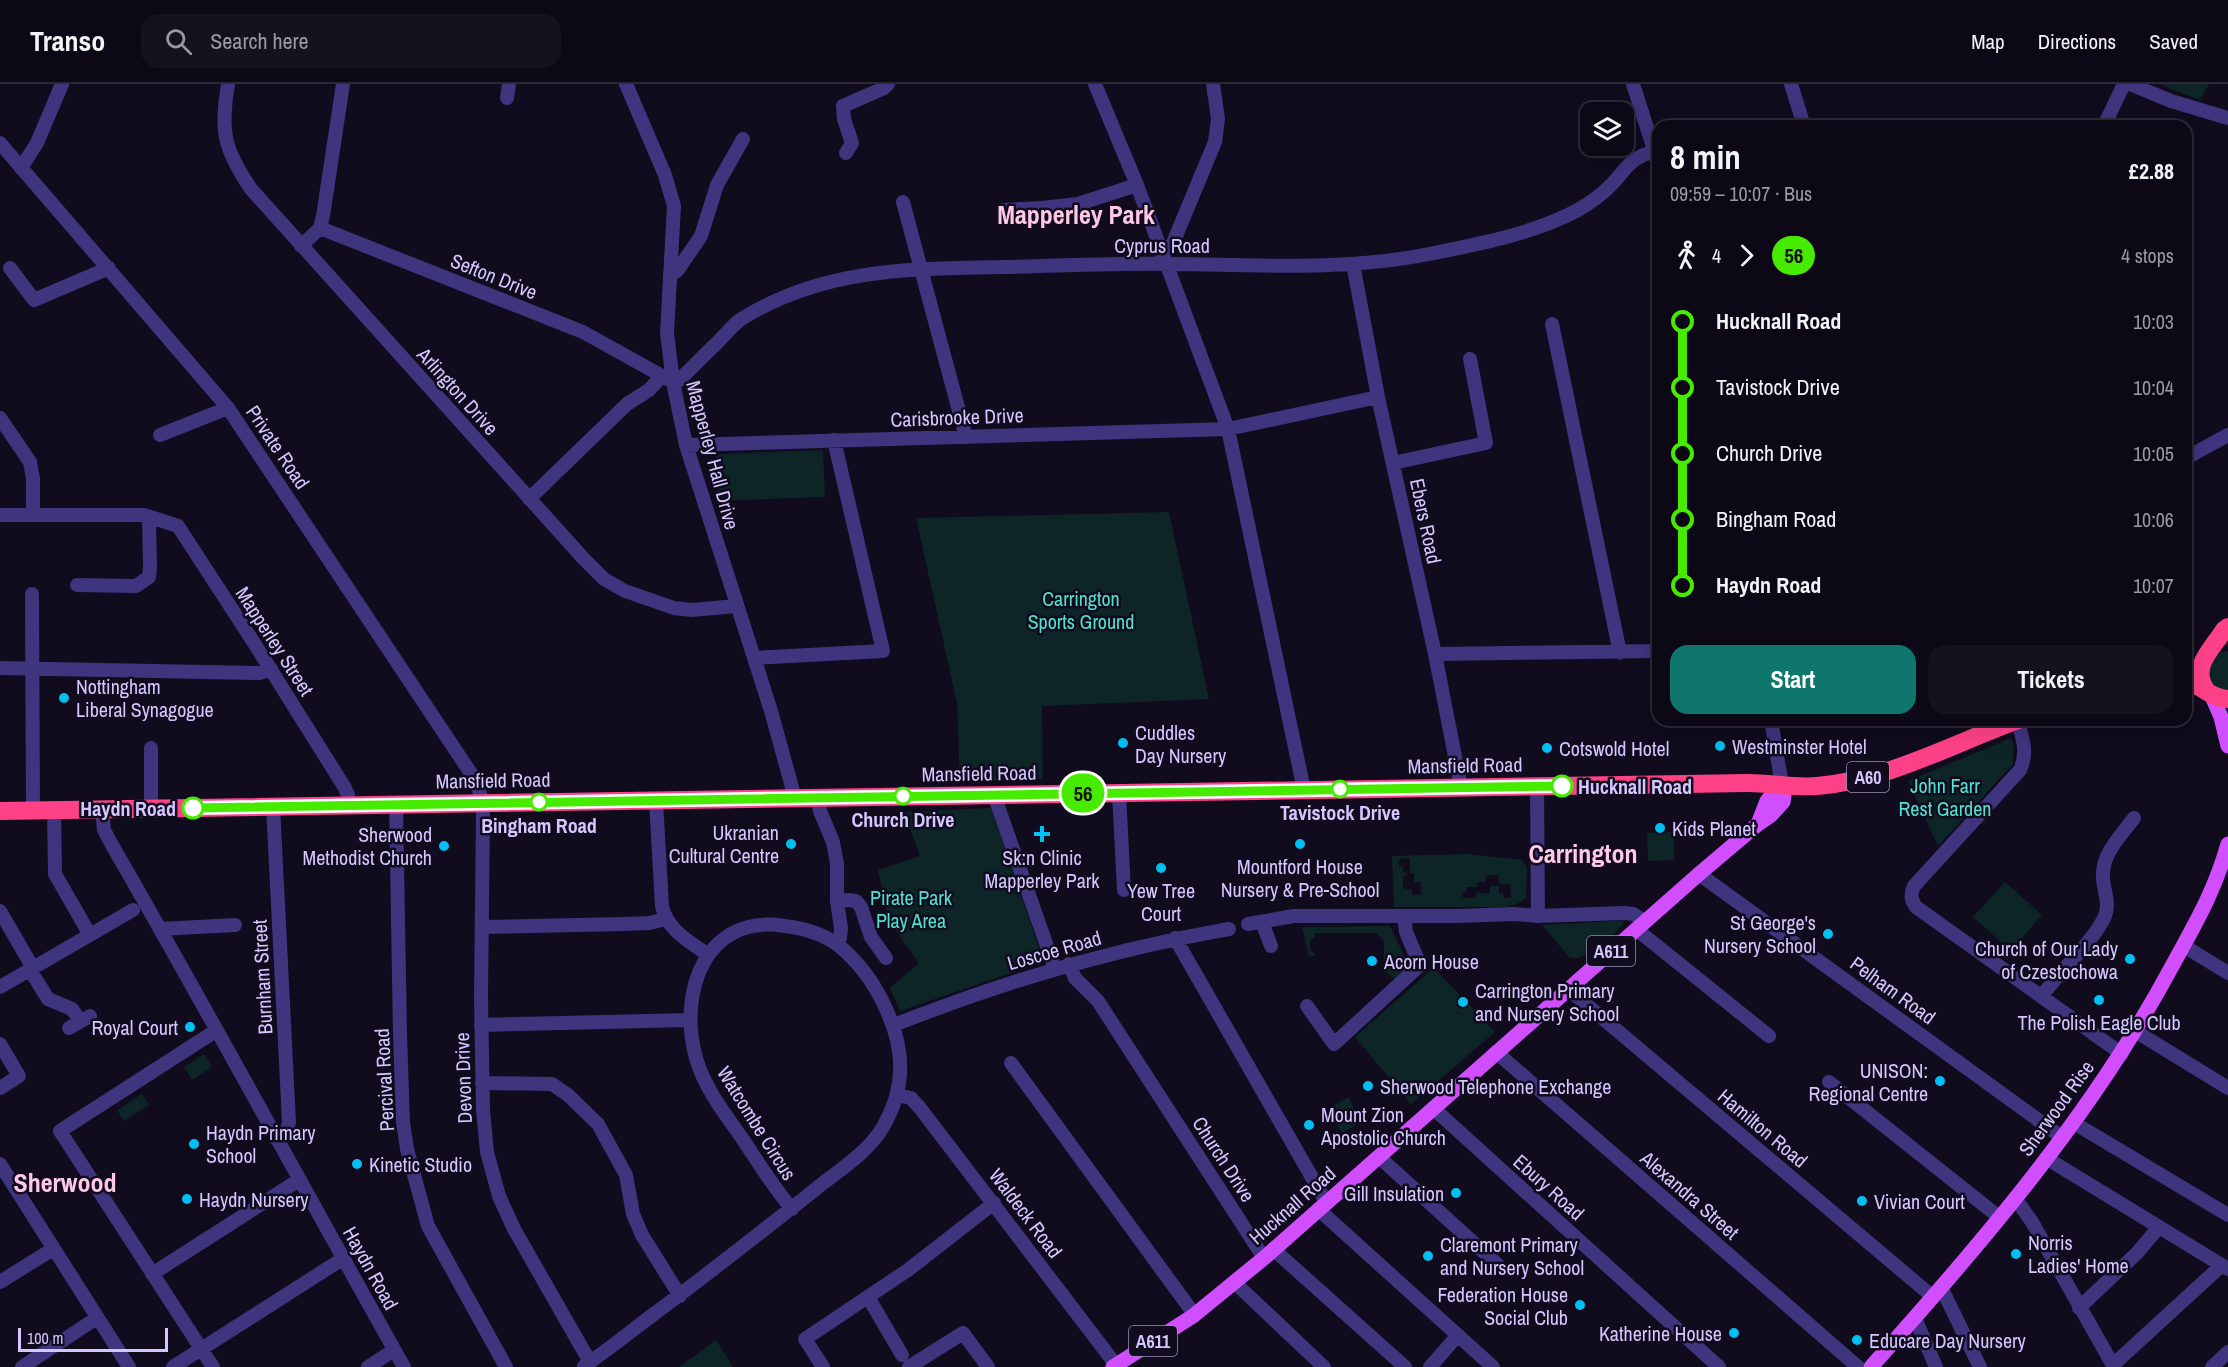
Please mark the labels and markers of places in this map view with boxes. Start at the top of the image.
place label: Nottingham Liberal Synagogue [76,673,214,723]
marker: Nottingham Liberal Synagogue [57,691,71,705]
place label: Cuddles Day Nursery [1135,719,1227,769]
place label: Westminster Hotel [1732,733,1867,760]
place label: Cotswold Hotel [1559,735,1669,762]
marker: Cuddles Day Nursery [1116,736,1130,750]
marker: Westminster Hotel [1713,739,1727,753]
marker: Cotswold Hotel [1540,741,1554,755]
place label: Hucknall Road [1578,773,1692,800]
marker: Hucknall Road [1551,775,1573,797]
marker: Tavistock Drive [1331,780,1349,798]
marker: Church Drive [894,787,912,805]
marker: Bingham Road [530,793,548,811]
place label: Haydn Road [80,795,176,822]
marker: Haydn Road [182,797,204,819]
place label: Tavistock Drive [1280,799,1400,826]
place label: Church Drive [852,806,954,833]
place label: Bingham Road [481,812,597,839]
place label: Kids Planet [1672,815,1756,842]
place label: Ukranian Cultural Centre [669,819,779,869]
place label: Sherwood Methodist Church [303,821,432,871]
marker: Kids Planet [1653,821,1667,835]
marker: Sk:n Clinic Mapperley Park [1033,825,1051,843]
marker: Ukranian Cultural Centre [784,837,798,851]
marker: Mountford House Nursery & Pre-School [1293,837,1307,851]
marker: Sherwood Methodist Church [437,839,451,853]
place label: Sk:n Clinic Mapperley Park [985,844,1100,894]
place label: Mountford House Nursery & Pre-School [1221,853,1379,903]
marker: Yew Tree Court [1154,861,1168,875]
place label: Yew Tree Court [1127,877,1195,927]
place label: St George's Nursery School [1704,909,1816,959]
marker: St George's Nursery School [1821,927,1835,941]
place label: Church of Our Lady of Czestochowa [1975,935,2119,985]
place label: Acorn House [1383,948,1479,975]
marker: Church of Our Lady of Czestochowa [2123,952,2137,966]
marker: Acorn House [1365,954,1379,968]
place label: Carrington Primary and Nursery School [1475,977,1619,1027]
marker: The Polish Eagle Club [2092,993,2106,1007]
marker: Carrington Primary and Nursery School [1456,995,1470,1009]
place label: The Polish Eagle Club [2017,1009,2181,1036]
place label: Royal Court [91,1014,178,1041]
marker: Royal Court [183,1020,197,1034]
place label: UNISON: Regional Centre [1809,1057,1928,1107]
place label: Sherwood Telephone Exchange [1380,1073,1611,1100]
marker: UNISON: Regional Centre [1933,1074,1947,1088]
marker: Sherwood Telephone Exchange [1361,1079,1375,1093]
place label: Mount Zion Apostolic Church [1320,1101,1446,1151]
marker: Mount Zion Apostolic Church [1302,1118,1316,1132]
place label: Haydn Primary School [206,1119,316,1169]
marker: Haydn Primary School [187,1137,201,1151]
place label: Kinetic Studio [369,1151,472,1178]
marker: Kinetic Studio [350,1157,364,1171]
place label: Gill Insulation [1344,1180,1444,1207]
place label: Haydn Nursery [199,1186,309,1213]
marker: Gill Insulation [1449,1186,1463,1200]
place label: Vivian Court [1874,1188,1965,1215]
marker: Haydn Nursery [180,1192,194,1206]
marker: Vivian Court [1855,1194,1869,1208]
place label: Norris Ladies' Home [2028,1229,2129,1279]
place label: Claremont Primary and Nursery School [1440,1231,1584,1281]
marker: Norris Ladies' Home [2009,1247,2023,1261]
marker: Claremont Primary and Nursery School [1421,1249,1435,1263]
place label: Federation House Social Club [1438,1281,1568,1331]
marker: Federation House Social Club [1573,1298,1587,1312]
place label: Katherine House [1599,1320,1722,1347]
marker: Katherine House [1727,1326,1741,1340]
place label: Educare Day Nursery [1869,1327,2027,1354]
marker: Educare Day Nursery [1850,1333,1864,1347]

